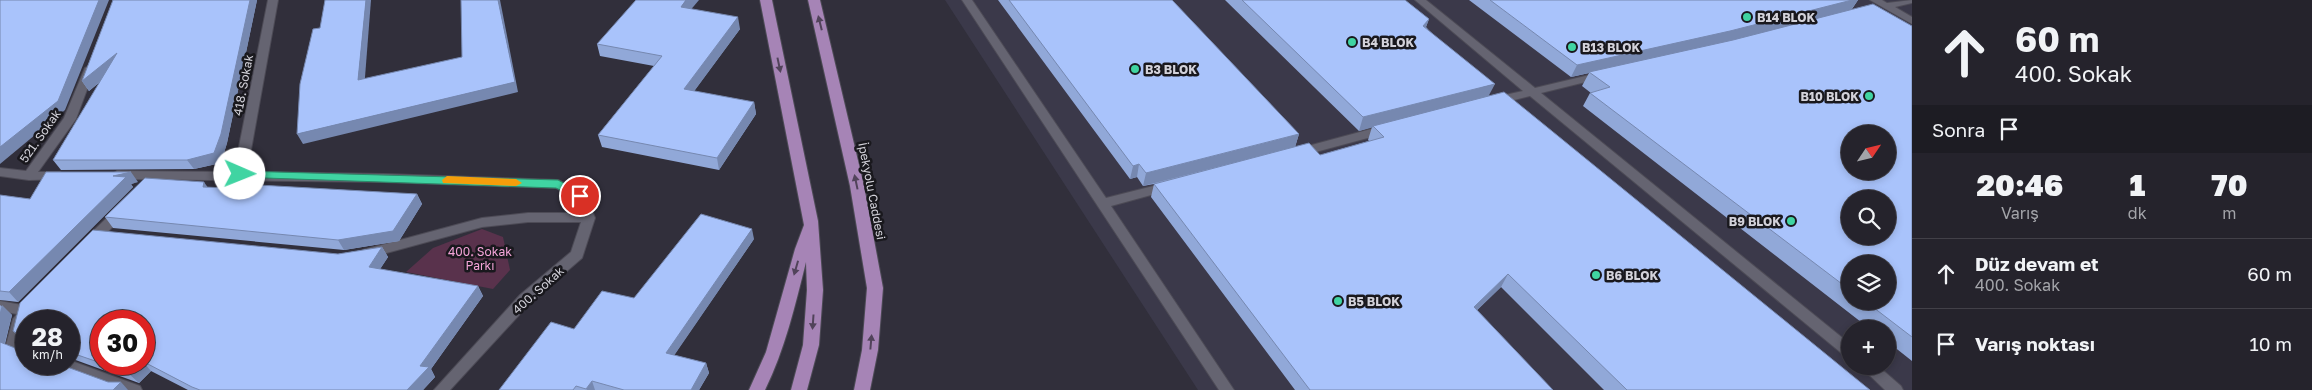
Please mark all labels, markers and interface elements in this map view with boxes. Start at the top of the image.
place label: B14 BLOK [1757,10,1816,25]
marker: B14 BLOK [1741,11,1753,23]
one-way arrow [816,16,824,31]
text: 60 m [2015,18,2099,60]
icon: ahead [1932,20,1997,85]
place label: B4 BLOK [1362,35,1414,50]
marker: B4 BLOK [1346,36,1358,48]
place label: B13 BLOK [1582,40,1640,55]
marker: B13 BLOK [1566,41,1578,53]
street label: 418. Sokak [230,53,256,117]
one-way arrow [775,57,783,72]
text: 400. Sokak [2015,60,2132,87]
place label: B3 BLOK [1145,62,1197,77]
marker: B3 BLOK [1129,63,1141,75]
place label: B10 BLOK [1800,89,1859,104]
marker: B10 BLOK [1863,90,1875,102]
street label: 521. Sokak [16,106,64,165]
icon: arrive [1995,115,2023,143]
text: Sonra [1932,118,1985,141]
north arrow [1841,125,1896,180]
map controls [1841,125,1896,375]
street label: İpekyolu Caddesi [855,141,889,241]
position arrow [213,147,265,199]
text: 20:46 [1977,167,2063,203]
text: 1 [2129,167,2145,203]
text: 70 [2211,167,2247,203]
one-way arrow [852,174,860,189]
pin [559,175,601,217]
icon: arrive [566,182,594,210]
button: search [1841,190,1896,245]
text: Varış [2001,203,2039,223]
text: dk [2128,203,2147,223]
text: m [2222,203,2236,223]
place label: B9 BLOK [1729,214,1781,229]
marker: B9 BLOK [1785,215,1797,227]
park label: 400. Sokak Parkı [448,244,512,273]
text: Düz devam et [1975,252,2099,275]
button: layers [1841,255,1896,310]
one-way arrow [792,260,800,275]
icon: ahead [1932,260,1960,288]
text: 60 m [2247,262,2292,285]
street label: 400. Sokak [509,263,567,317]
place label: B6 BLOK [1606,268,1659,283]
marker: B6 BLOK [1590,269,1602,281]
text: 400. Sokak [1975,275,2060,295]
place label: B5 BLOK [1348,294,1400,309]
marker: B5 BLOK [1332,295,1344,307]
speed limit sign: 30 [90,310,155,375]
one-way arrow [809,314,817,330]
button: + [1841,320,1896,375]
text: 28 [32,321,63,352]
icon: arrive [1932,330,1960,358]
text: Varış noktası [1975,332,2095,355]
text: 10 m [2249,332,2292,355]
one-way arrow [867,334,875,350]
text: km/h [32,347,63,362]

